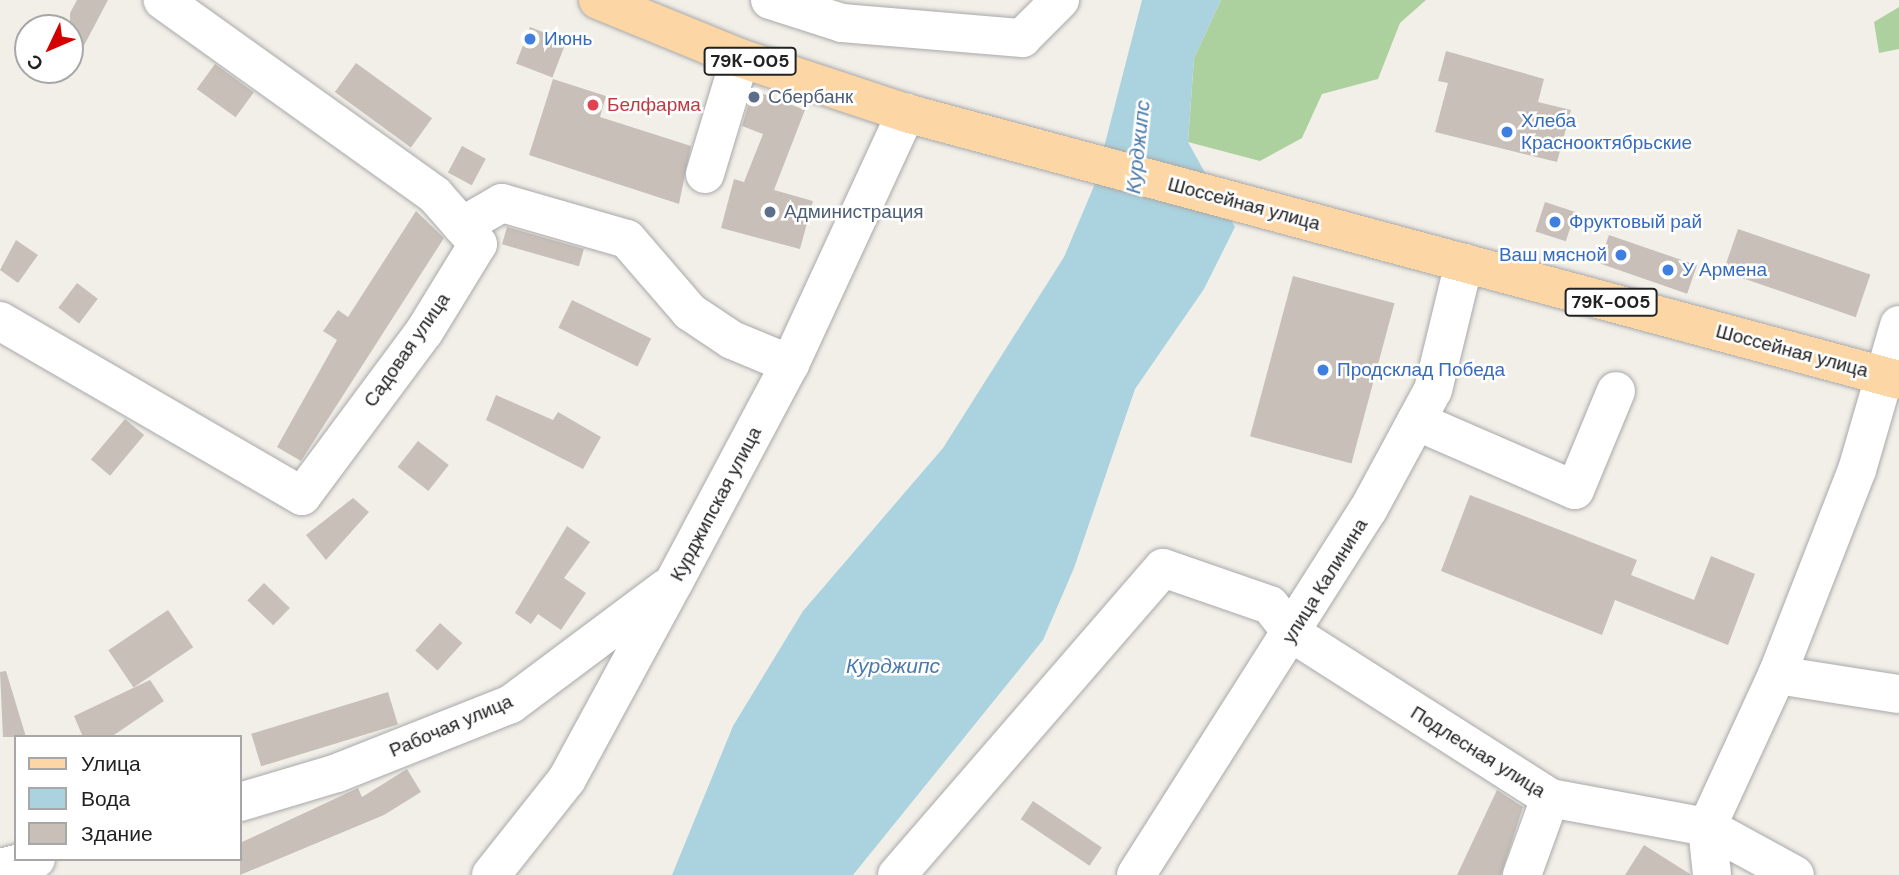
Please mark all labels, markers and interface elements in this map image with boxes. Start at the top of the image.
north arrow [14,14,84,84]
place label: Июнь [544,28,592,50]
marker: Июнь [522,31,538,47]
road number: 79К-005 [703,46,797,76]
text: С [21,49,49,76]
place label: Сбербанк [768,86,853,108]
marker: Сбербанк [746,89,762,105]
place label: Белфарма [607,94,701,116]
marker: Белфарма [585,97,601,113]
water label: Курджипс [1121,99,1155,195]
place label: Хлеба Краснооктябрьские [1521,110,1692,154]
marker: Хлеба Краснооктябрьские [1499,124,1515,140]
street label: Шоссейная улица [1165,173,1323,235]
place label: Администрация [784,201,924,223]
marker: Администрация [762,204,778,220]
place label: Фруктовый рай [1569,211,1702,233]
marker: Фруктовый рай [1547,214,1563,230]
place label: Ваш мясной [1499,244,1607,266]
marker: Ваш мясной [1613,247,1629,263]
place label: У Армена [1682,259,1767,281]
marker: У Армена [1660,262,1676,278]
road number: 79К-005 [1564,288,1658,316]
street label: Садовая улица [359,289,455,411]
street label: Шоссейная улица [1713,320,1871,382]
place label: Продсклад Победа [1337,359,1505,381]
marker: Продсклад Победа [1315,362,1331,378]
street label: Курджипская улица [666,423,766,585]
street label: улица Калинина [1277,514,1373,648]
water label: Курджипс [846,653,940,679]
street label: Рабочая улица [386,690,516,762]
street label: Подлесная улица [1406,701,1550,803]
legend [14,735,242,861]
text: Улица [81,750,141,778]
text: Вода [81,785,130,813]
text: Здание [81,820,153,848]

